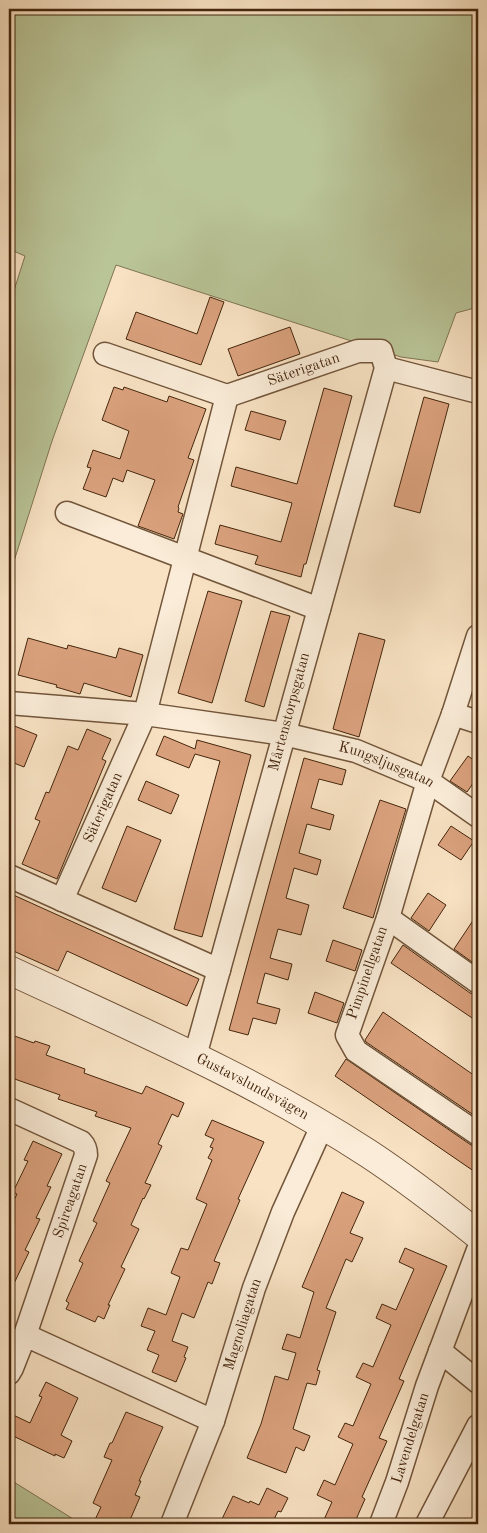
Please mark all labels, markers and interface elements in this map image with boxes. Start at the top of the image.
street label: Säterigatan [265,350,342,389]
street label: Mårtenstorpsgatan [267,651,313,773]
street label: Kungsljusgatan [337,740,437,791]
street label: Säterigatan [81,770,125,845]
street label: Pimpinellgatan [345,925,391,1021]
street label: Gustavslundsvägen [194,1051,311,1123]
street label: Spireagatan [51,1162,91,1240]
street label: Magnoliagatan [222,1276,264,1372]
street label: Lavendelgatan [390,1391,432,1485]

